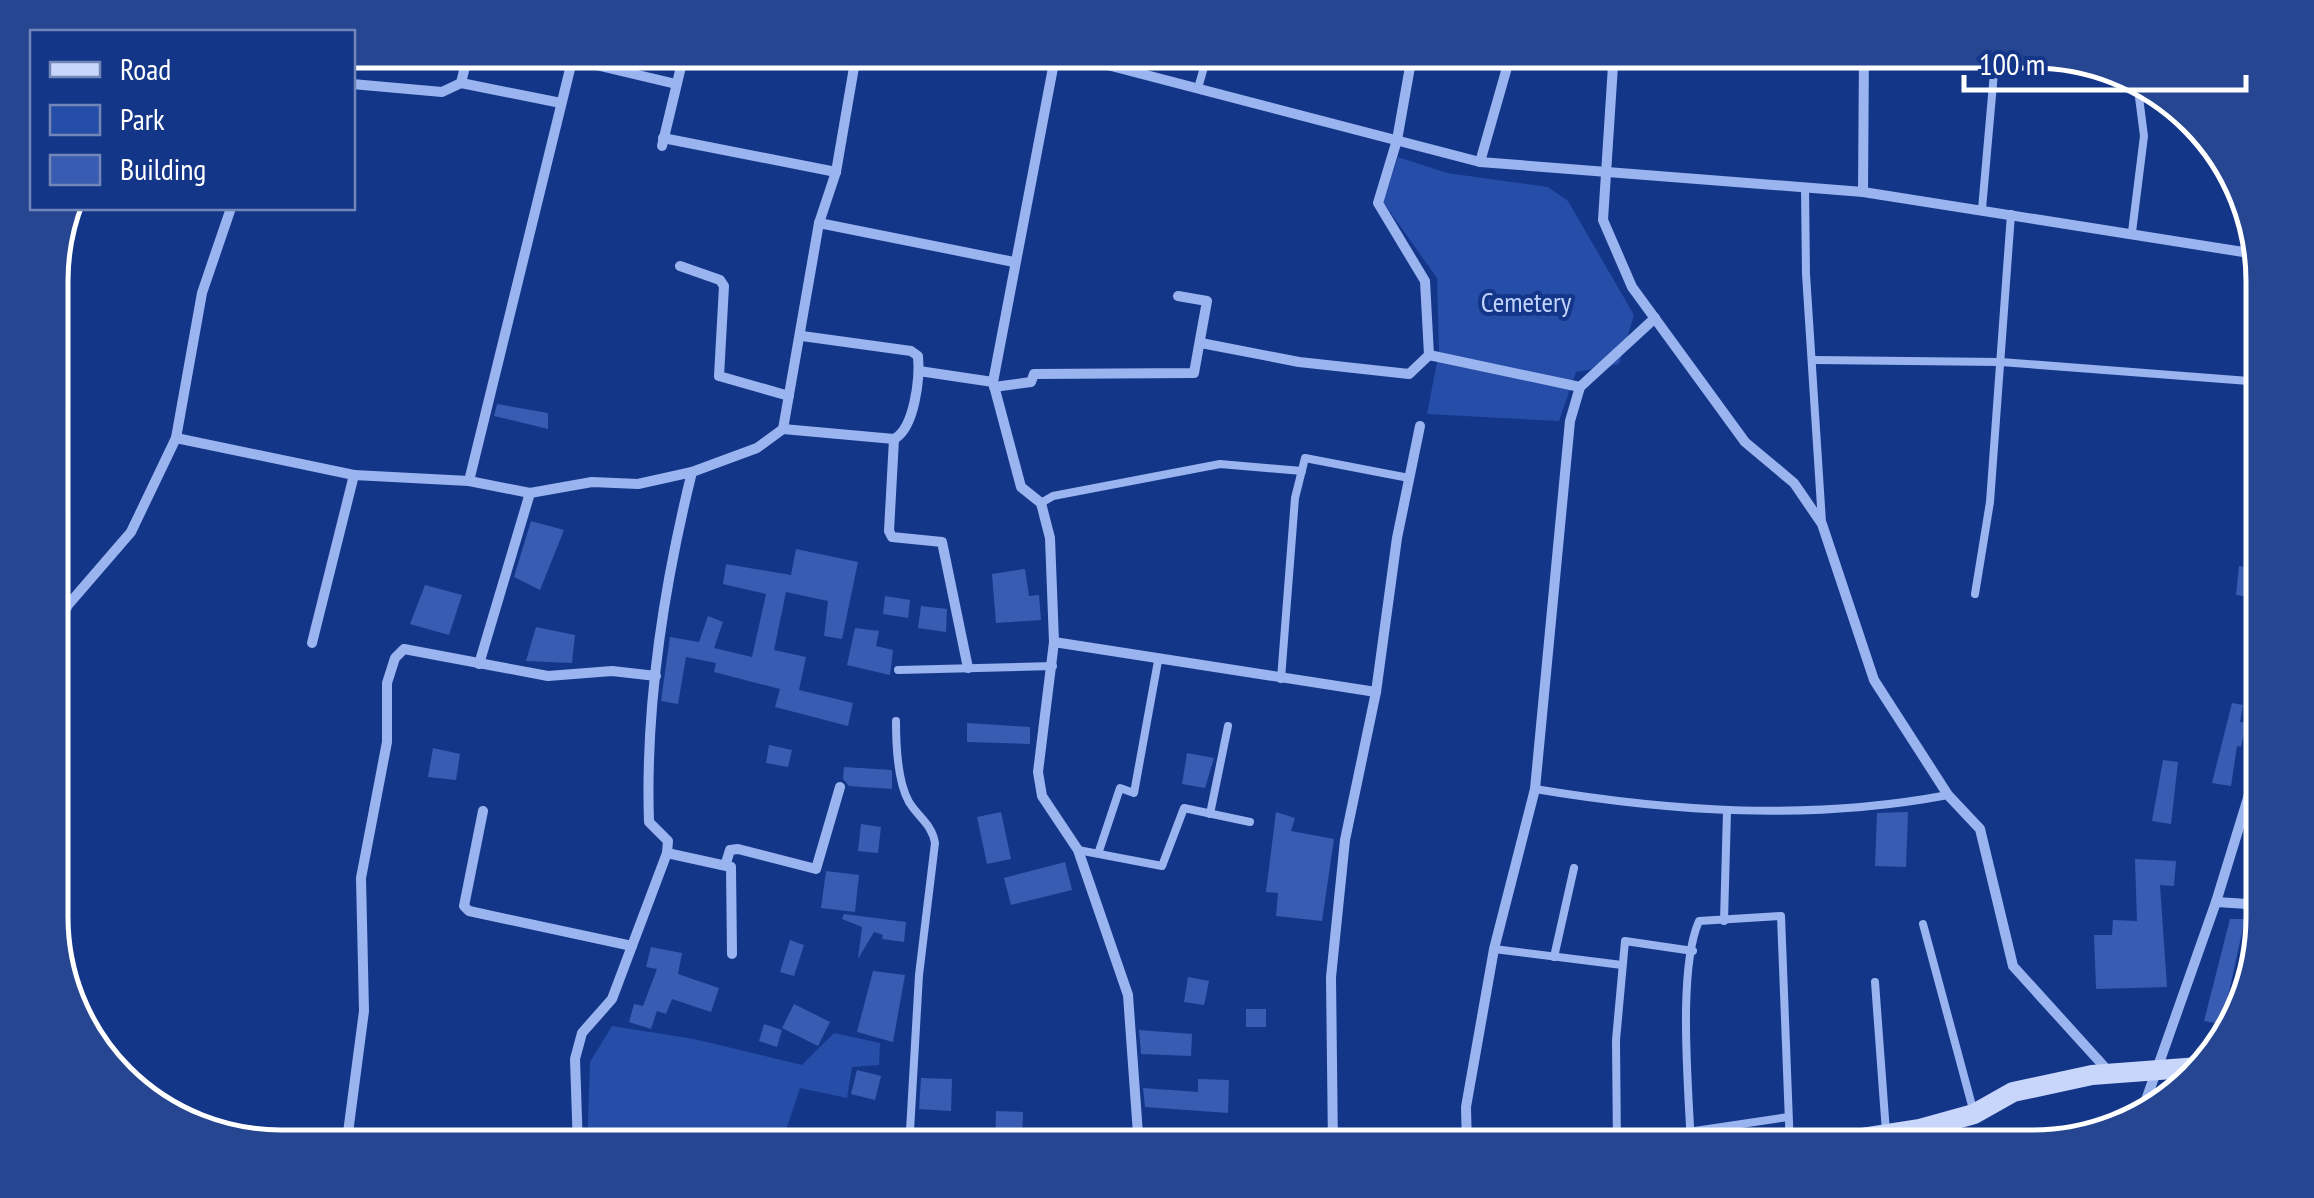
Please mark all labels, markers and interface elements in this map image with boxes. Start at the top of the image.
legend [30,30,355,210]
scale bar [1964,30,2246,92]
text: 100 m [1979,44,2045,83]
text: Road [120,49,171,88]
text: Park [120,99,165,138]
text: Building [120,149,206,188]
park label: Cemetery [1481,283,1572,320]

